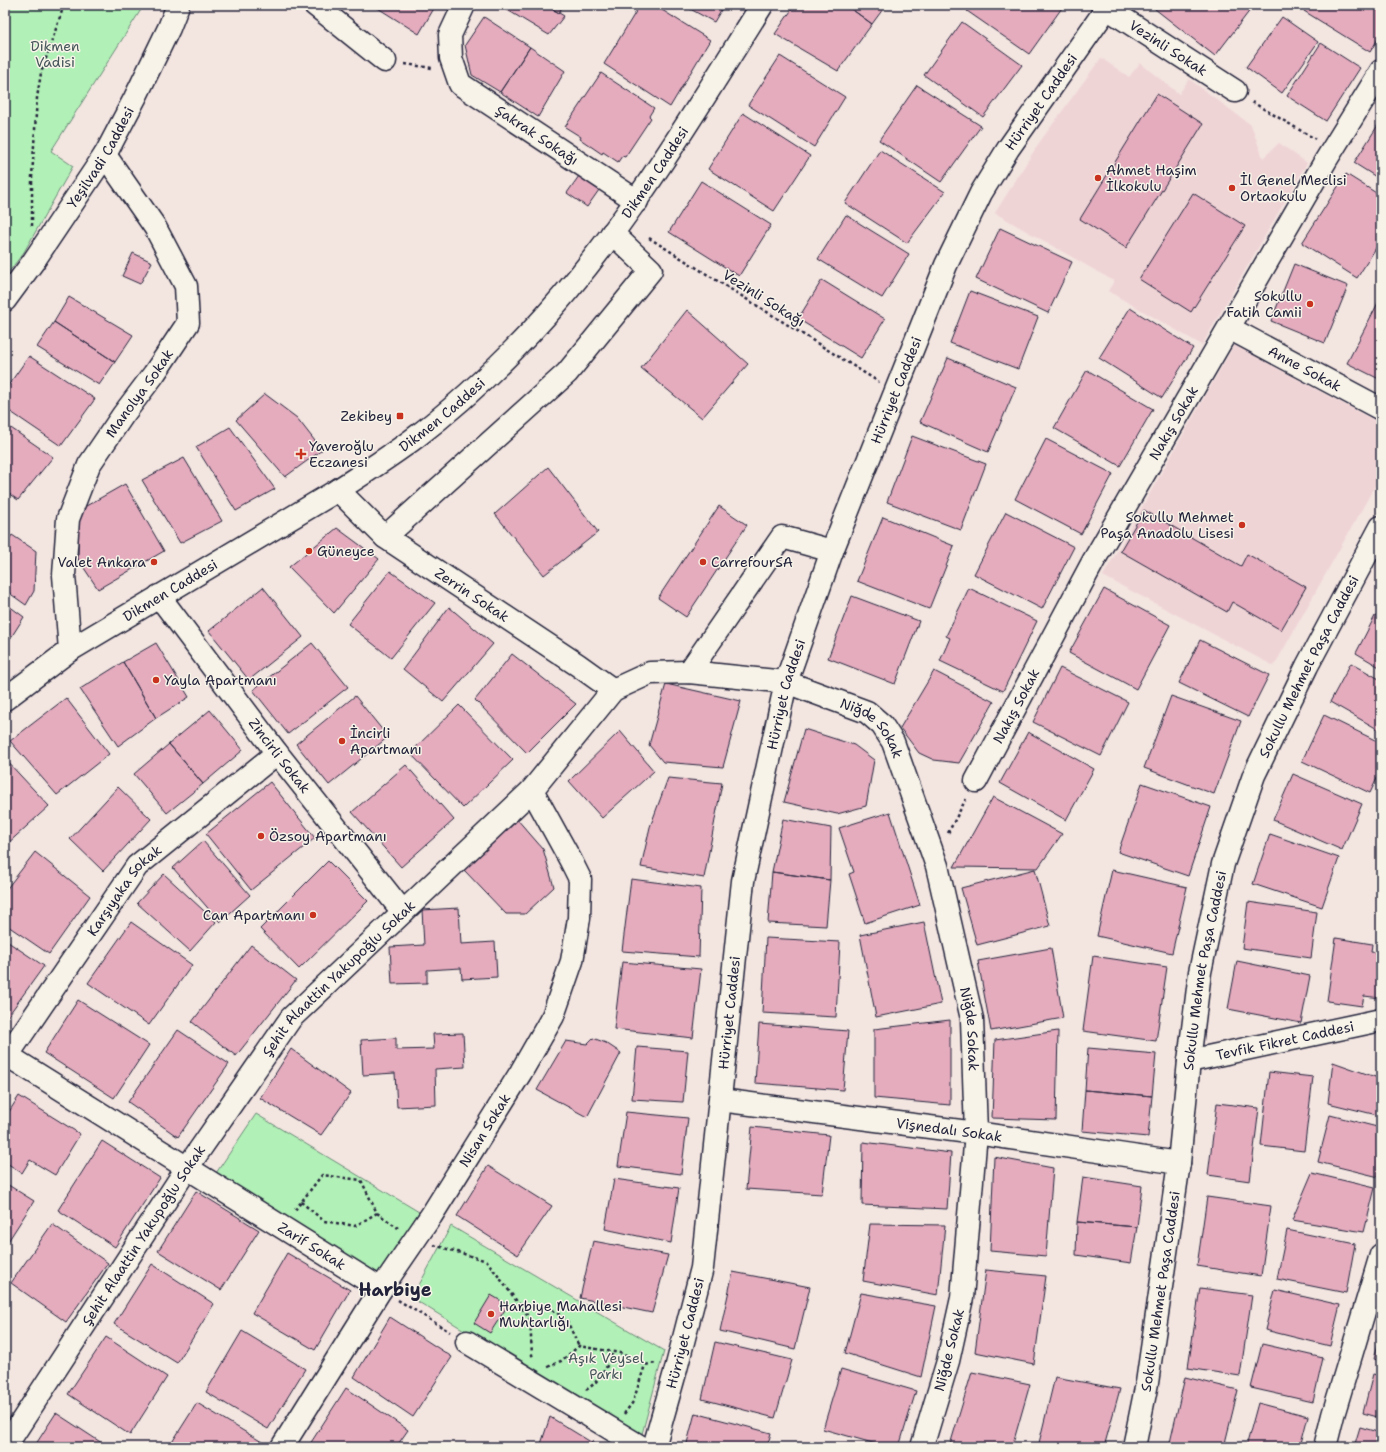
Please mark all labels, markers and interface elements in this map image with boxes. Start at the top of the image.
street label: Vezinli Sokak [1126,16,1211,80]
park label: Dikmen Vadisi [30,37,80,71]
street label: Hürriyet Caddesi [1001,50,1081,154]
street label: Şakrak Sokağı [492,101,582,169]
street label: Yeşilvadi Caddesi [63,103,138,211]
street label: Dikmen Caddesi [617,123,692,222]
place label: Ahmet Haşim İlkokulu [1106,161,1197,195]
place label: İl Genel Meclisi Ortaokulu [1240,171,1347,205]
marker: Ahmet Haşim İlkokulu [1093,173,1103,183]
marker: İl Genel Meclisi Ortaokulu [1227,183,1237,193]
street label: Vezinli Sokağı [719,266,809,330]
place label: Sokullu Fatih Camii [1226,287,1302,321]
marker: Sokullu Fatih Camii [1305,299,1315,309]
street label: Hürriyet Caddesi [867,334,926,447]
street label: Anne Sokak [1265,342,1345,395]
street label: Manolya Sokak [101,346,177,441]
street label: Dikmen Caddesi [395,374,489,456]
street label: Nakış Sokak [1145,383,1202,463]
place label: Zekibey [341,407,392,425]
marker: Zekibey [395,411,405,421]
place label: Yaveroğlu Eczanesi [309,437,374,471]
marker: Yaveroğlu Eczanesi [296,449,306,459]
place label: Sokullu Mehmet Paşa Anadolu Lisesi [1101,508,1234,542]
marker: Sokullu Mehmet Paşa Anadolu Lisesi [1237,520,1247,530]
place label: Güneyce [317,542,375,560]
marker: Güneyce [304,546,314,556]
place label: Valet Ankara [57,553,146,571]
place label: CarrefourSA [711,553,793,571]
street label: Dikmen Caddesi [120,555,221,625]
marker: Valet Ankara [149,557,159,567]
marker: CarrefourSA [698,557,708,567]
street label: Zerrin Sokak [432,564,513,626]
street label: Sokullu Mehmet Paşa Caddesi [1255,572,1363,761]
street label: Hürriyet Caddesi [763,637,809,751]
street label: Nakış Sokak [989,665,1043,747]
place label: Yayla Apartmanı [164,671,277,689]
marker: Yayla Apartmanı [151,675,161,685]
street label: Niğde Sokak [838,694,907,761]
street label: Zincirli Sokak [245,714,314,797]
place label: İncirli Apartmanı [350,724,422,758]
marker: İncirli Apartmanı [337,736,347,746]
place label: Özsoy Apartmanı [269,827,387,845]
marker: Özsoy Apartmanı [256,831,266,841]
street label: Karşıyaka Sokak [83,841,165,939]
street label: Sokullu Mehmet Paşa Caddesi [1179,869,1230,1071]
street label: Şehit Alaattin Yakupoğlu Sokak [258,896,419,1060]
place label: Can Apartmanı [203,906,305,924]
marker: Can Apartmanı [308,910,318,920]
street label: Hürriyet Caddesi [714,955,744,1070]
street label: Niğde Sokak [956,985,983,1071]
street label: Tevfik Fikret Caddesi [1214,1017,1356,1064]
street label: Nisan Sokak [455,1090,514,1170]
street label: Vişnedalı Sokak [895,1114,1003,1146]
street label: Şehit Alaattin Yakupoğlu Sokak [78,1141,209,1329]
street label: Sokullu Mehmet Paşa Caddesi [1136,1190,1184,1393]
street label: Zarif Sokak [275,1218,349,1274]
street label: Hürriyet Caddesi [662,1276,708,1391]
district label: Harbiye [359,1278,432,1302]
place label: Harbiye Mahallesi Muhtarlığı [499,1297,622,1331]
street label: Niğde Sokak [930,1307,968,1393]
marker: Harbiye Mahallesi Muhtarlığı [486,1309,496,1319]
park label: Aşık Veysel Parkı [568,1349,645,1383]

